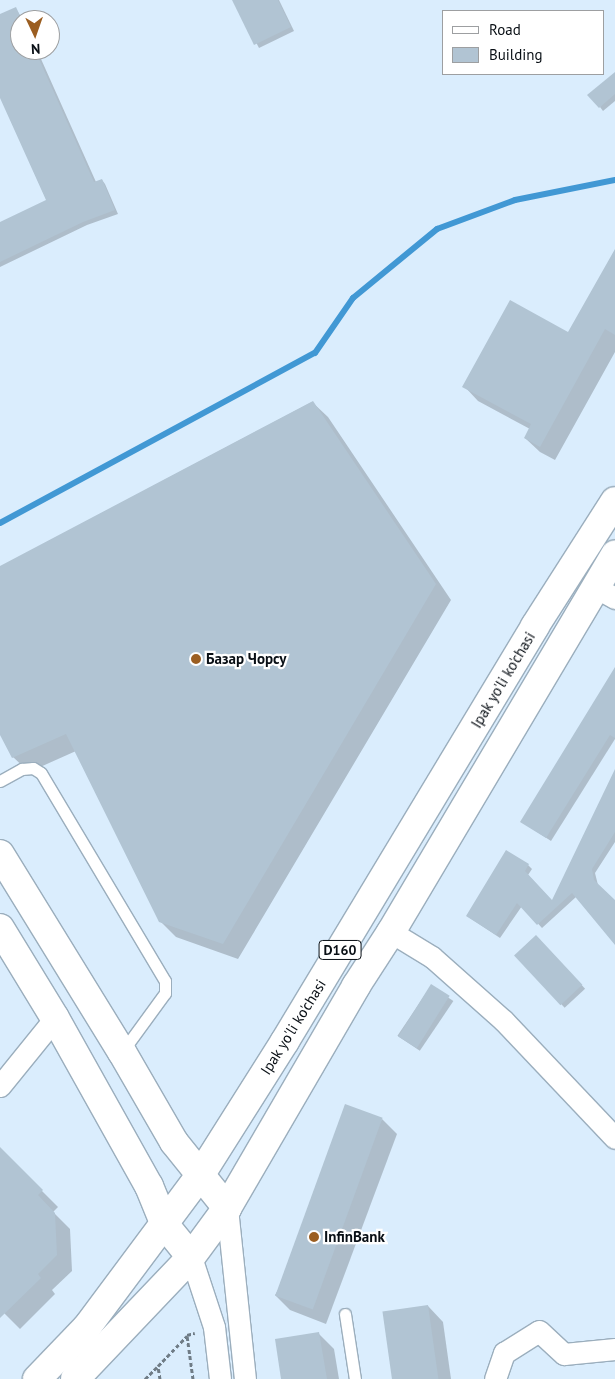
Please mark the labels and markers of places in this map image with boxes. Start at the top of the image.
place label: Базар Чорсу [206,650,286,668]
marker: Базар Чорсу [190,653,202,665]
place label: InfinBank [324,1228,385,1246]
marker: InfinBank [308,1231,320,1243]

